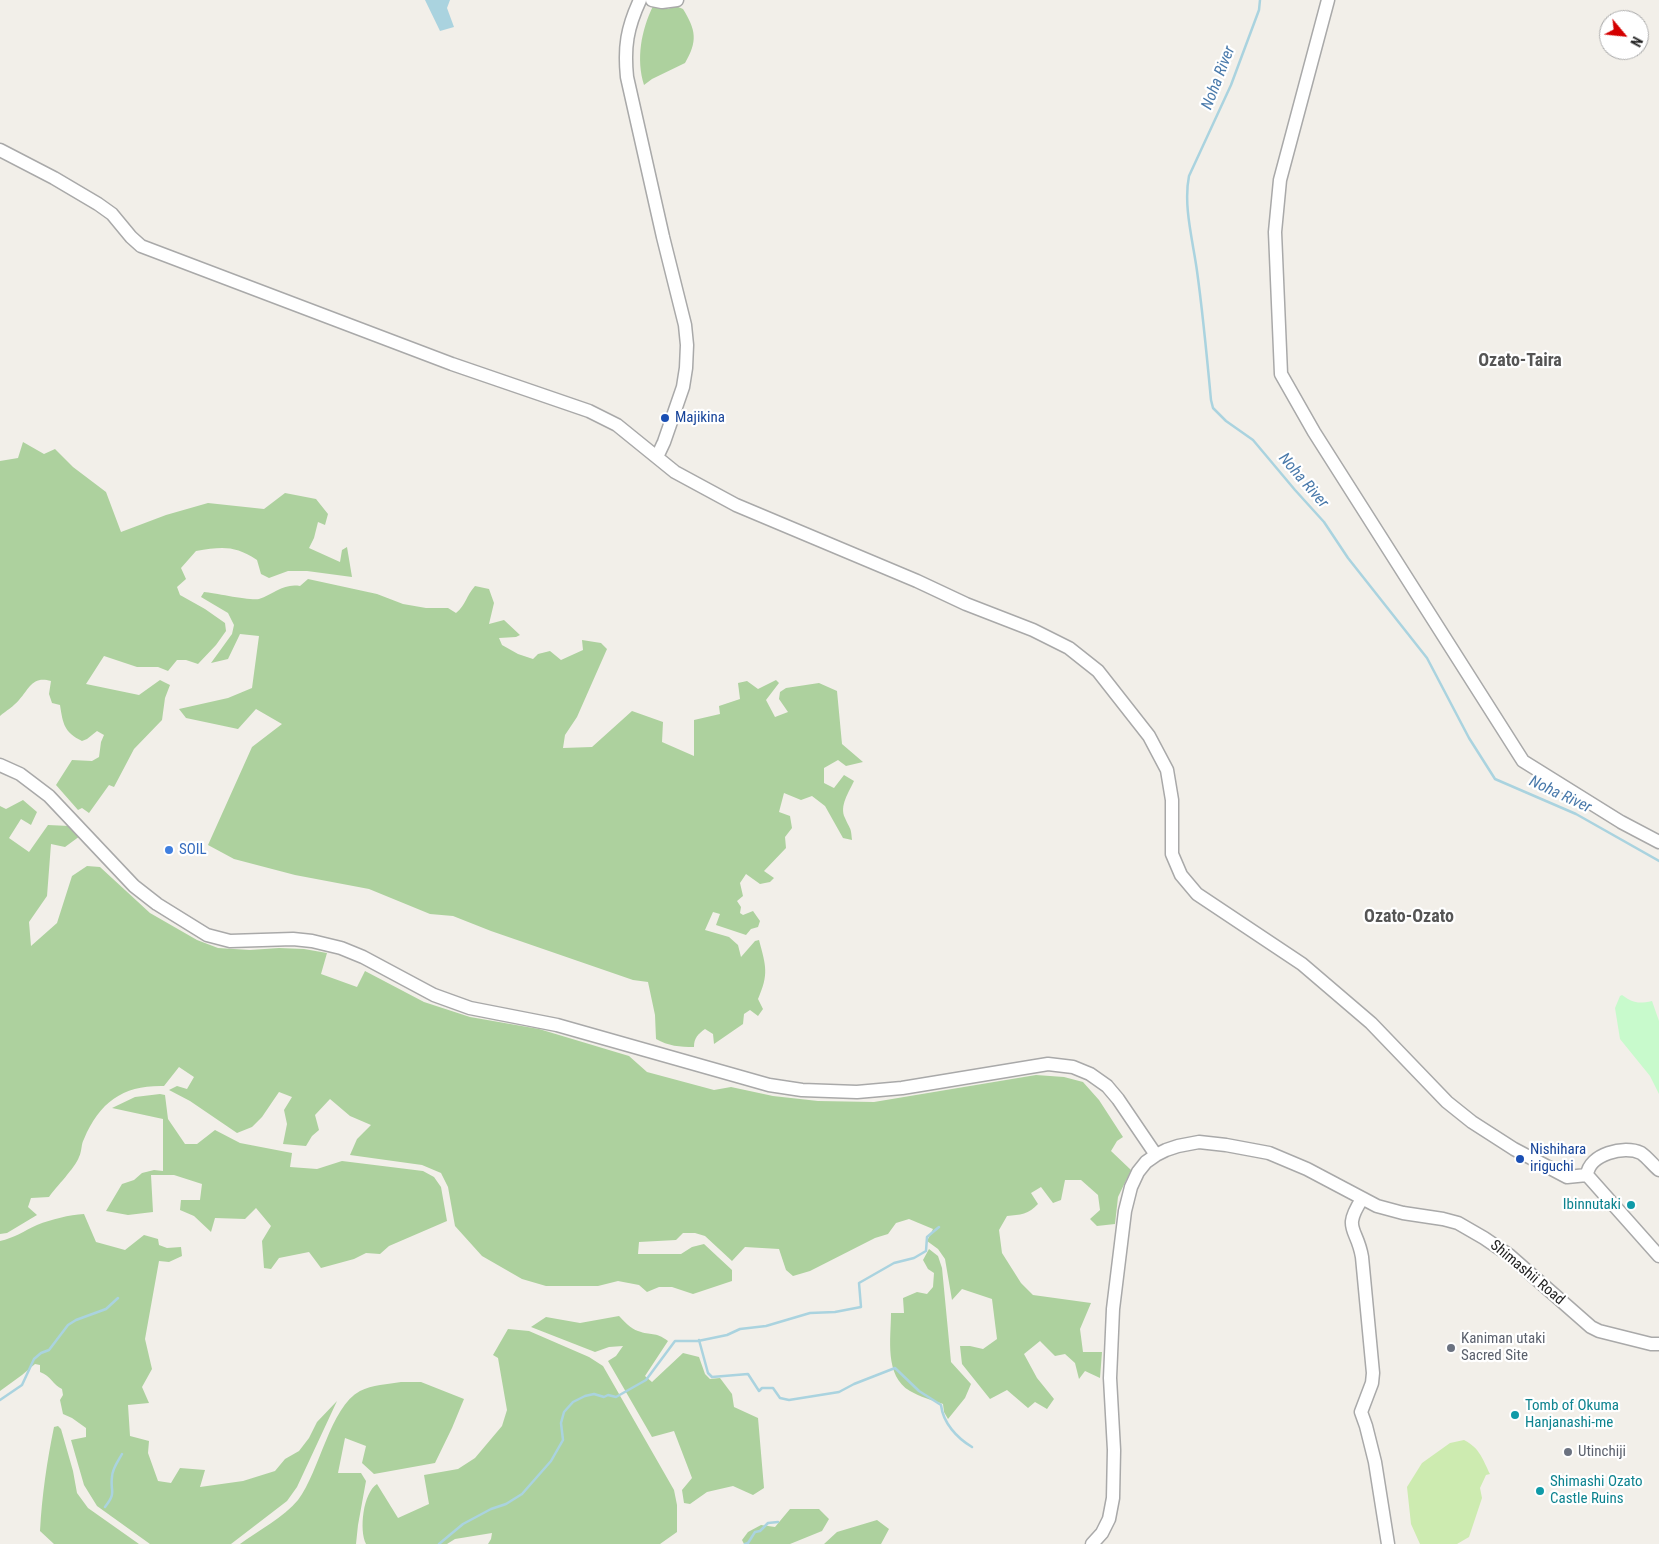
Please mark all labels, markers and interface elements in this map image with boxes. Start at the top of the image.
north arrow [1599,10,1649,60]
text: N [1627,34,1645,49]
water label: Noha River [1198,44,1240,112]
district label: Ozato-Taira [1478,350,1562,372]
place label: Majikina [675,409,725,427]
marker: Majikina [659,412,671,424]
water label: Noha River [1274,450,1332,512]
water label: Noha River [1526,772,1594,818]
place label: SOIL [179,841,207,859]
marker: SOIL [163,844,175,856]
district label: Ozato-Ozato [1364,906,1454,928]
place label: Nishihara iriguchi [1530,1141,1586,1176]
marker: Nishihara iriguchi [1514,1153,1526,1165]
place label: Ibinnutaki [1563,1196,1621,1214]
marker: Ibinnutaki [1625,1199,1637,1211]
street label: Shimashii Road [1486,1237,1568,1309]
place label: Kaniman utaki Sacred Site [1461,1330,1545,1365]
marker: Kaniman utaki Sacred Site [1445,1342,1457,1354]
place label: Tomb of Okuma Hanjanashi-me [1525,1397,1619,1432]
marker: Tomb of Okuma Hanjanashi-me [1509,1409,1521,1421]
place label: Utinchiji [1578,1443,1626,1461]
marker: Utinchiji [1562,1446,1574,1458]
place label: Shimashi Ozato Castle Ruins [1550,1473,1643,1508]
marker: Shimashi Ozato Castle Ruins [1534,1485,1546,1497]

